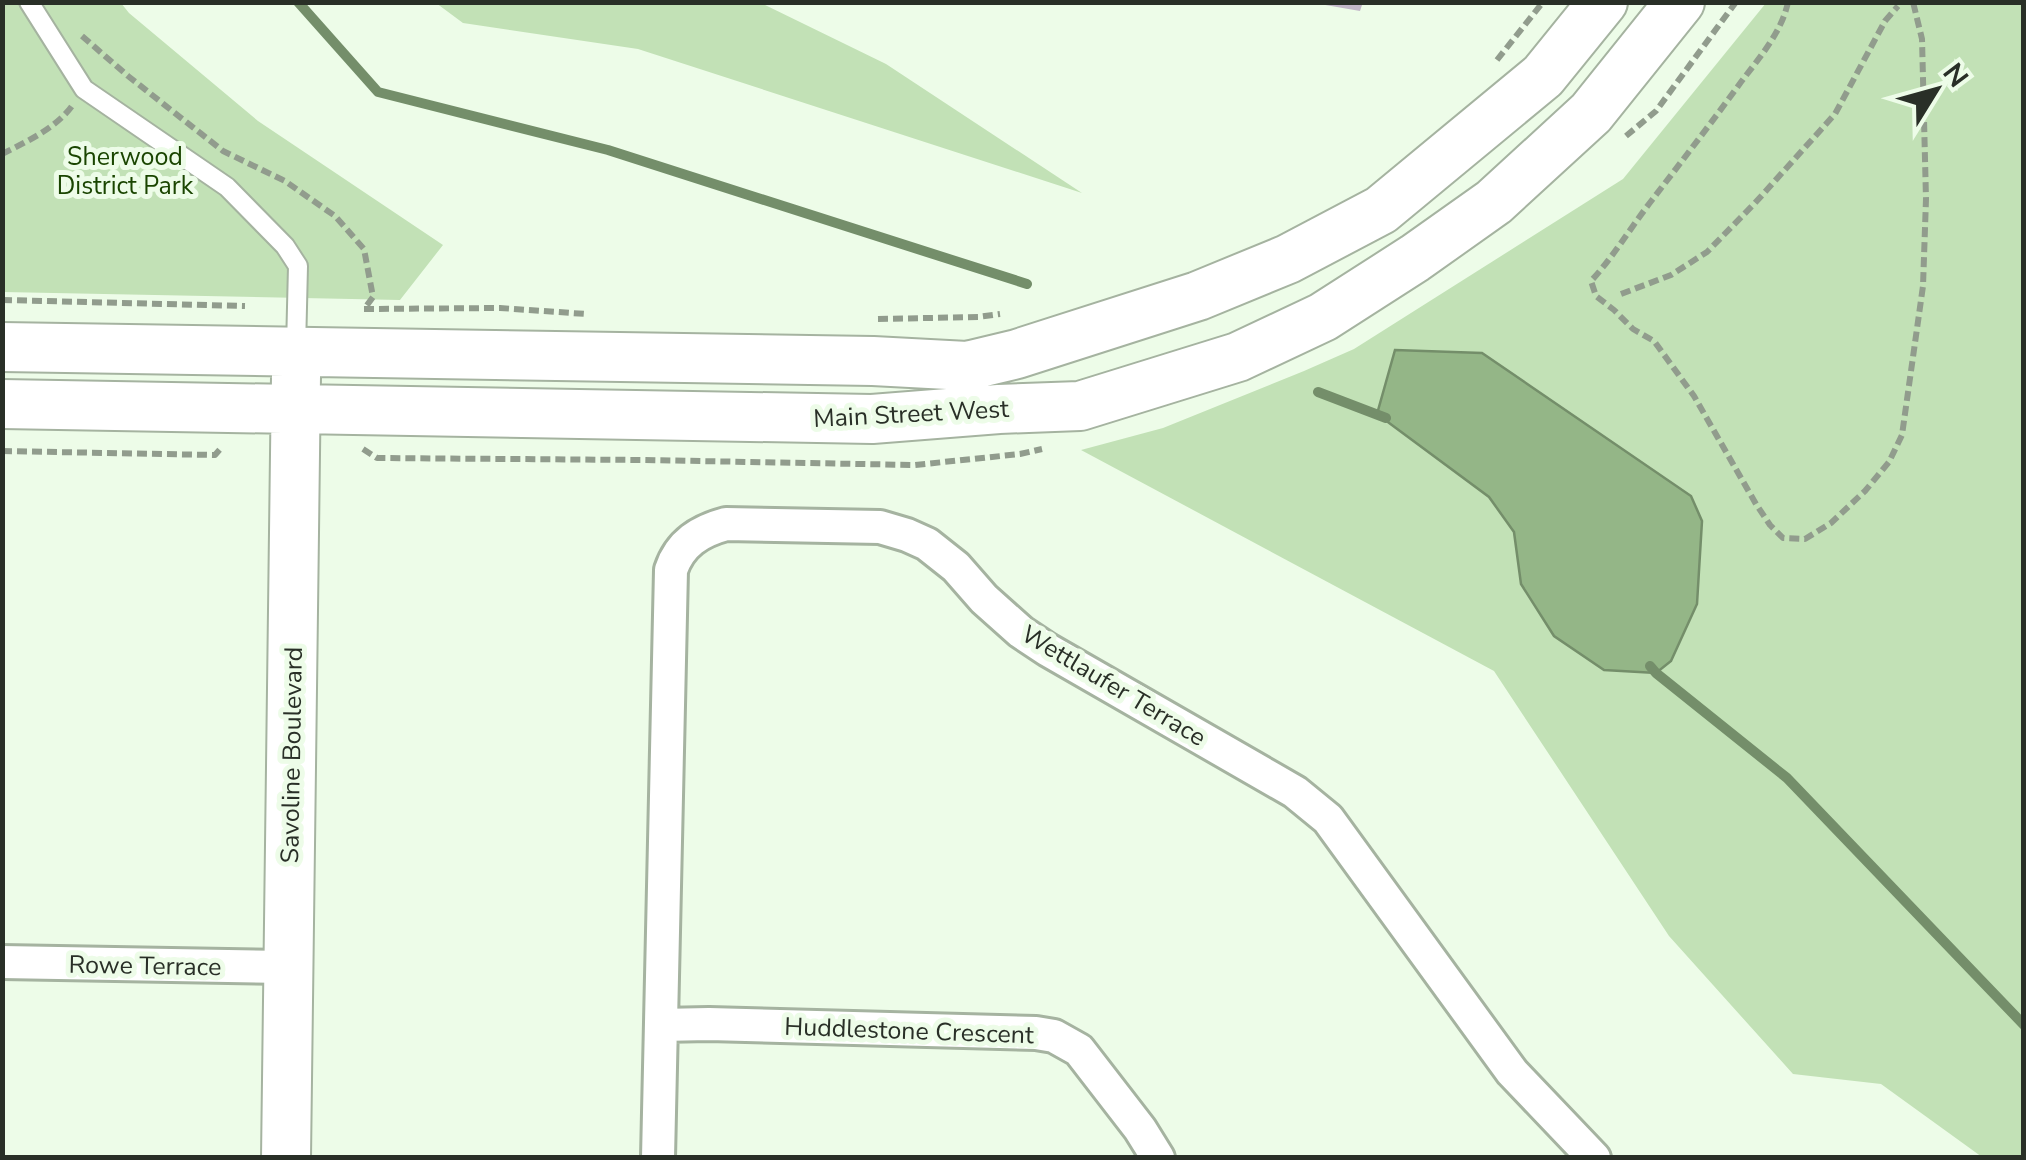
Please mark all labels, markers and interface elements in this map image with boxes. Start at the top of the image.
north arrow [1886,40,1986,140]
text: N [1934,56,1977,95]
park label: Sherwood District Park [57,140,194,203]
street label: Main Street West [812,392,1010,436]
street label: Wettlaufer Terrace [1015,617,1212,754]
street label: Savoline Boulevard [273,646,311,864]
street label: Rowe Terrace [68,948,222,984]
street label: Huddlestone Crescent [784,1010,1035,1052]

